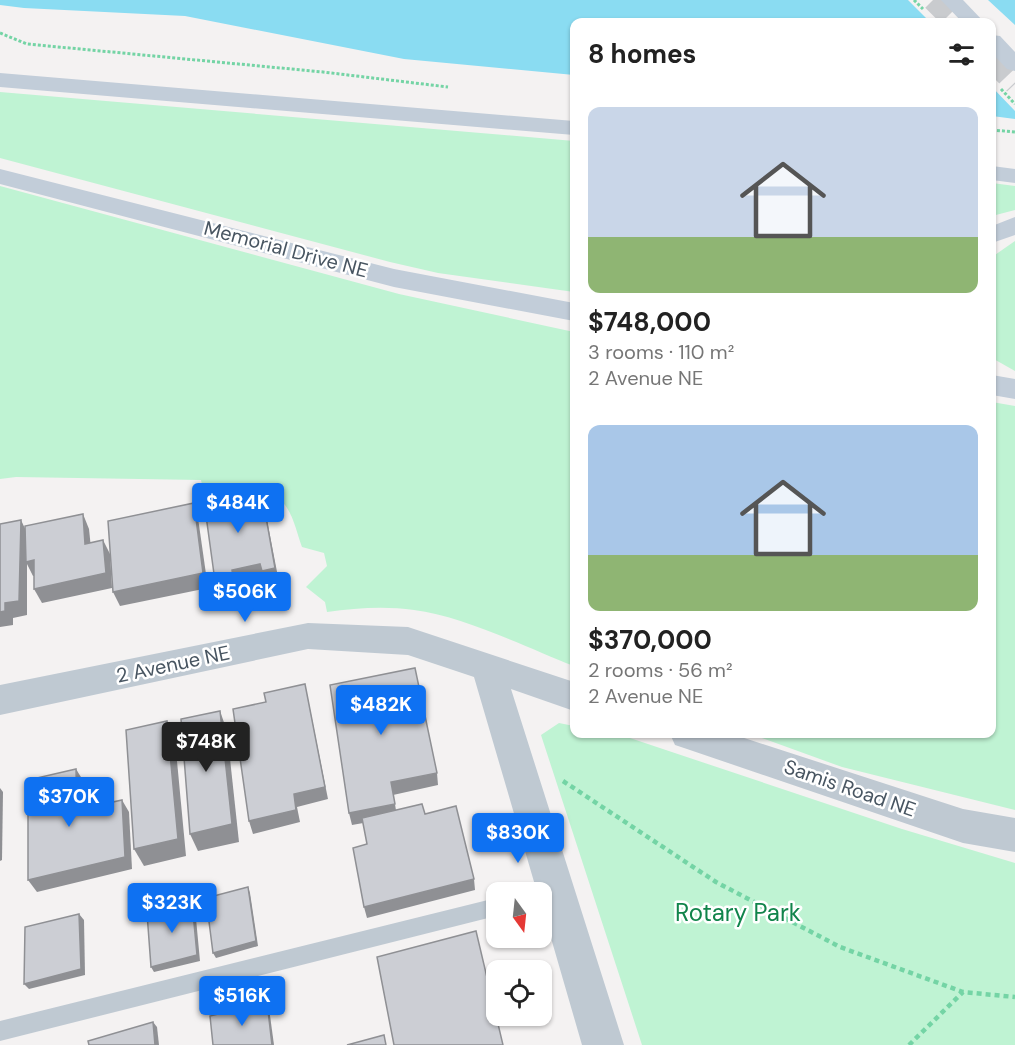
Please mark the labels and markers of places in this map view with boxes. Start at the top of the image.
pin: $484K [196,483,280,534]
pin: $506K [203,572,287,623]
pin: $482K [339,685,423,736]
pin: $748K [164,722,248,773]
pin: $370K [27,777,111,828]
pin: $830K [476,813,560,864]
pin: $323K [130,883,214,934]
pin: $516K [200,976,284,1027]

